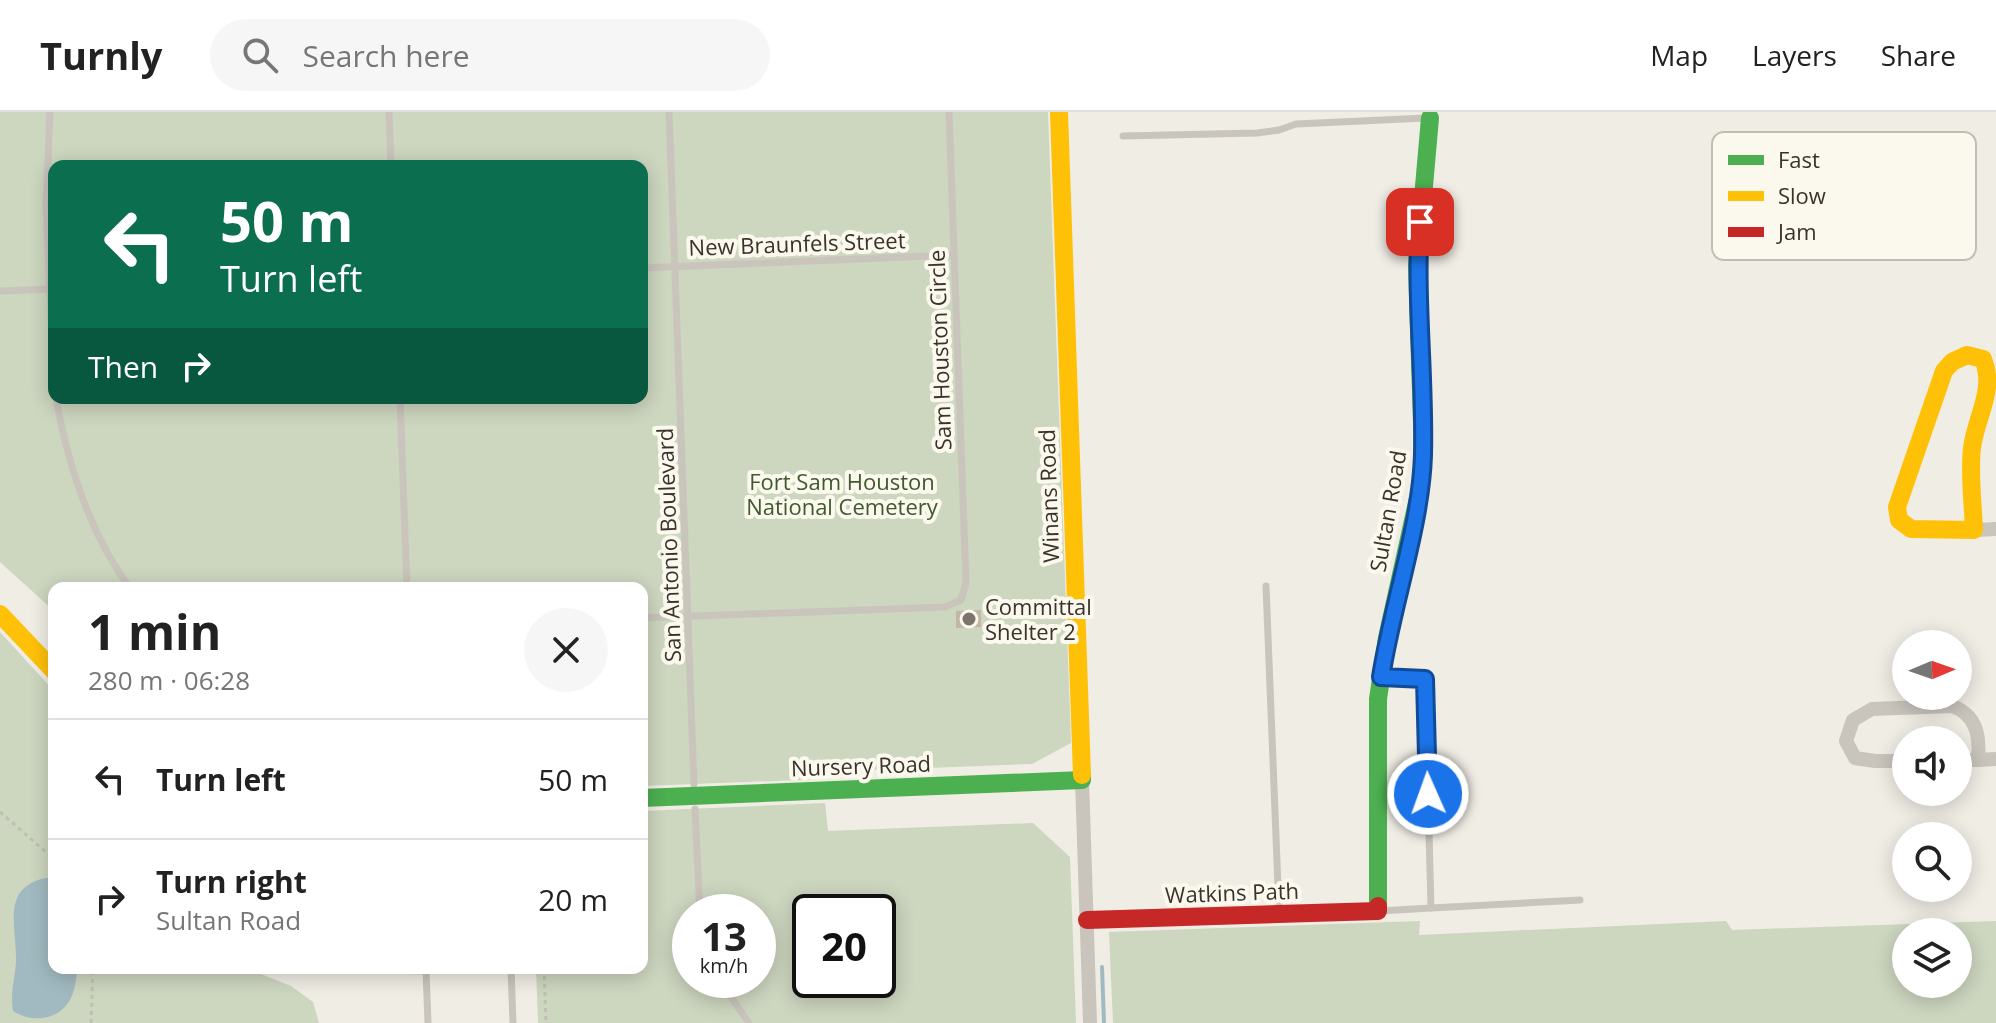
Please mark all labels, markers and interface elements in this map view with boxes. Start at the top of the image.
search box [210,19,770,91]
text: Turnly [40,29,162,81]
icon: search [238,33,282,77]
text: Search here [302,35,470,76]
text: Map [1650,36,1708,74]
text: Layers [1752,36,1837,74]
text: Share [1881,36,1956,74]
legend [1712,132,1976,260]
text: Fast [1778,144,1820,174]
text: Slow [1778,180,1826,210]
text: 50 m [220,182,354,258]
pin [1386,188,1454,256]
icon: left [88,192,192,296]
icon: arrive [1398,200,1442,244]
text: Jam [1776,216,1817,246]
street label: New Braunfels Street [688,224,906,262]
street label: Sam Houston Circle [921,249,957,451]
text: Turn left [220,254,362,303]
icon: right [174,344,218,388]
text: Then [88,346,158,387]
street label: San Antonio Boulevard [649,427,687,663]
street label: Winans Road [1031,429,1065,563]
street label: Sultan Road [1362,448,1412,574]
park label: Fort Sam Houston National Cemetery [746,466,939,521]
place label: Committal Shelter 2 [985,591,1092,646]
text: 1 min [88,599,221,664]
button: close [524,608,608,692]
marker: Committal Shelter 2 [960,610,978,628]
north arrow [1892,630,1972,710]
map controls [1892,630,1972,998]
text: 280 m · 06:28 [88,662,250,698]
button: sound [1892,726,1972,806]
street label: Nursery Road [790,748,932,782]
position arrow [1386,752,1470,836]
icon: left [88,757,132,801]
text: Turn left [156,759,286,800]
text: 50 m [538,759,608,800]
button: search [1892,822,1972,902]
text: Turn right [156,861,307,902]
street label: Watkins Path [1165,875,1299,909]
icon: right [88,877,132,921]
text: 20 m [538,879,608,920]
speed limit sign: 20 [792,894,896,998]
text: Sultan Road [156,902,301,938]
text: 13 [701,908,747,963]
button: layers [1892,918,1972,998]
text: km/h [700,952,748,979]

